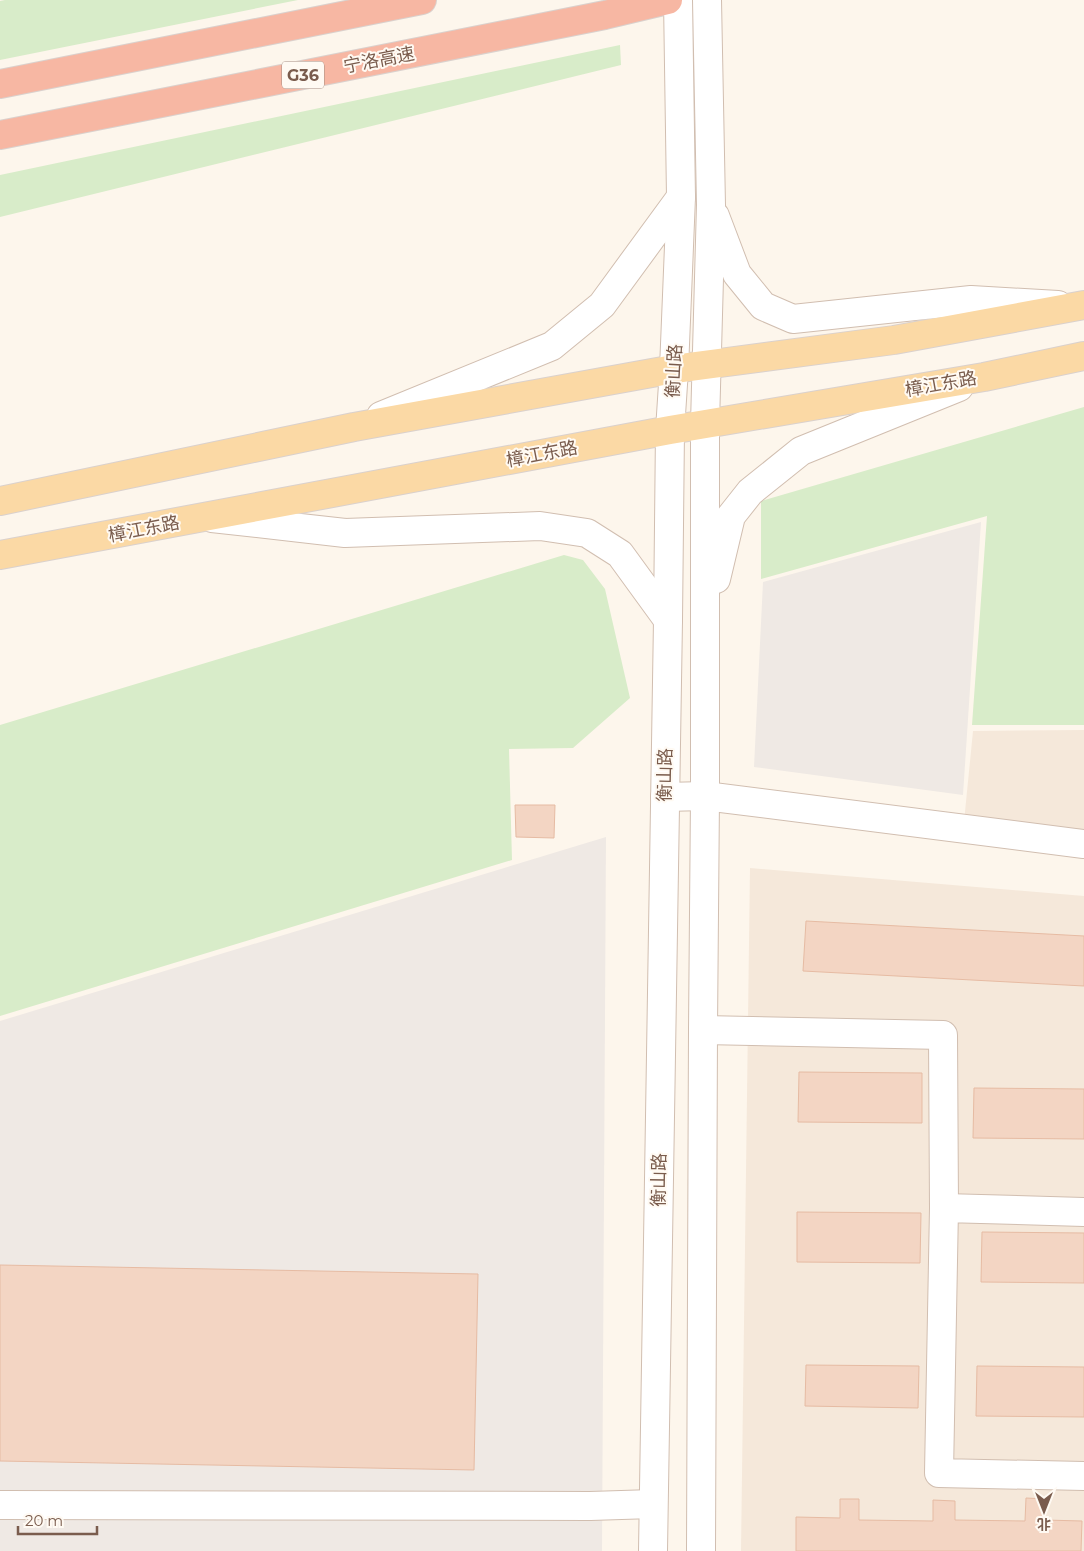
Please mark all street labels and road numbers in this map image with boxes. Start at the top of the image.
street label: 宁洛高速 [342,42,416,78]
road number: G36 [282,62,324,88]
street label: 衡山路 [662,343,686,399]
street label: 樟江东路 [904,367,978,401]
street label: 樟江东路 [505,436,579,472]
street label: 樟江东路 [107,511,181,547]
street label: 衡山路 [654,748,676,802]
street label: 衡山路 [648,1153,670,1207]

